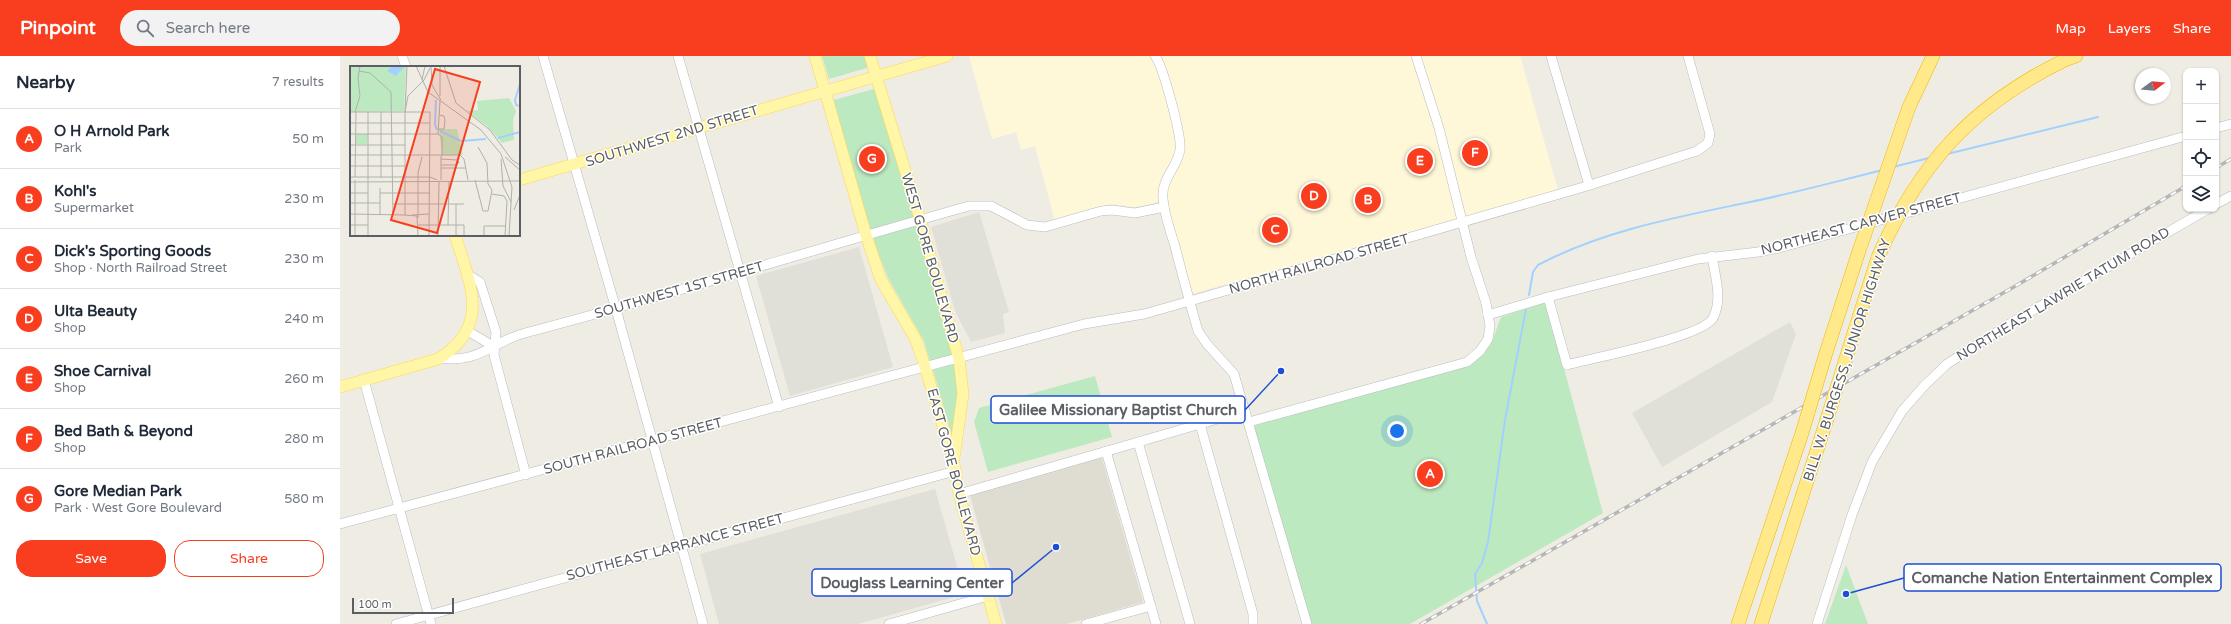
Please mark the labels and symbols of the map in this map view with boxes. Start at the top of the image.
inset map [350,66,520,236]
north arrow [2135,68,2171,104]
street label: SOUTHWEST 2ND STREET [583,101,761,170]
pin: F [1462,138,1488,168]
pin: G [859,144,885,174]
pin: E [1407,146,1433,176]
street label: WEST GORE BOULEVARD [897,171,963,345]
pin: D [1301,181,1327,211]
pin: B [1355,185,1381,215]
street label: NORTHEAST CARVER STREET [1759,189,1963,259]
pin: C [1262,215,1288,245]
street label: NORTHEAST LAWRIE TATUM ROAD [1953,223,2173,365]
street label: NORTH RAILROAD STREET [1227,230,1411,298]
street label: BILL W. BURGESS, JUNIOR HIGHWAY [1800,236,1894,484]
street label: SOUTHWEST 1ST STREET [592,258,766,322]
street label: EAST GORE BOULEVARD [923,386,985,558]
callout: Galilee Missionary Baptist Church [991,396,1245,423]
text: Galilee Missionary Baptist Church [999,401,1237,420]
street label: SOUTH RAILROAD STREET [542,414,725,478]
your location [1387,421,1407,441]
pin: A [1417,459,1443,489]
street label: SOUTHEAST LARRANCE STREET [564,510,786,584]
callout: Comanche Nation Entertainment Complex [1904,564,2221,591]
callout: Douglass Learning Center [812,569,1012,596]
text: Comanche Nation Entertainment Complex [1911,569,2213,588]
text: Douglass Learning Center [820,574,1004,593]
scale bar [352,596,454,615]

